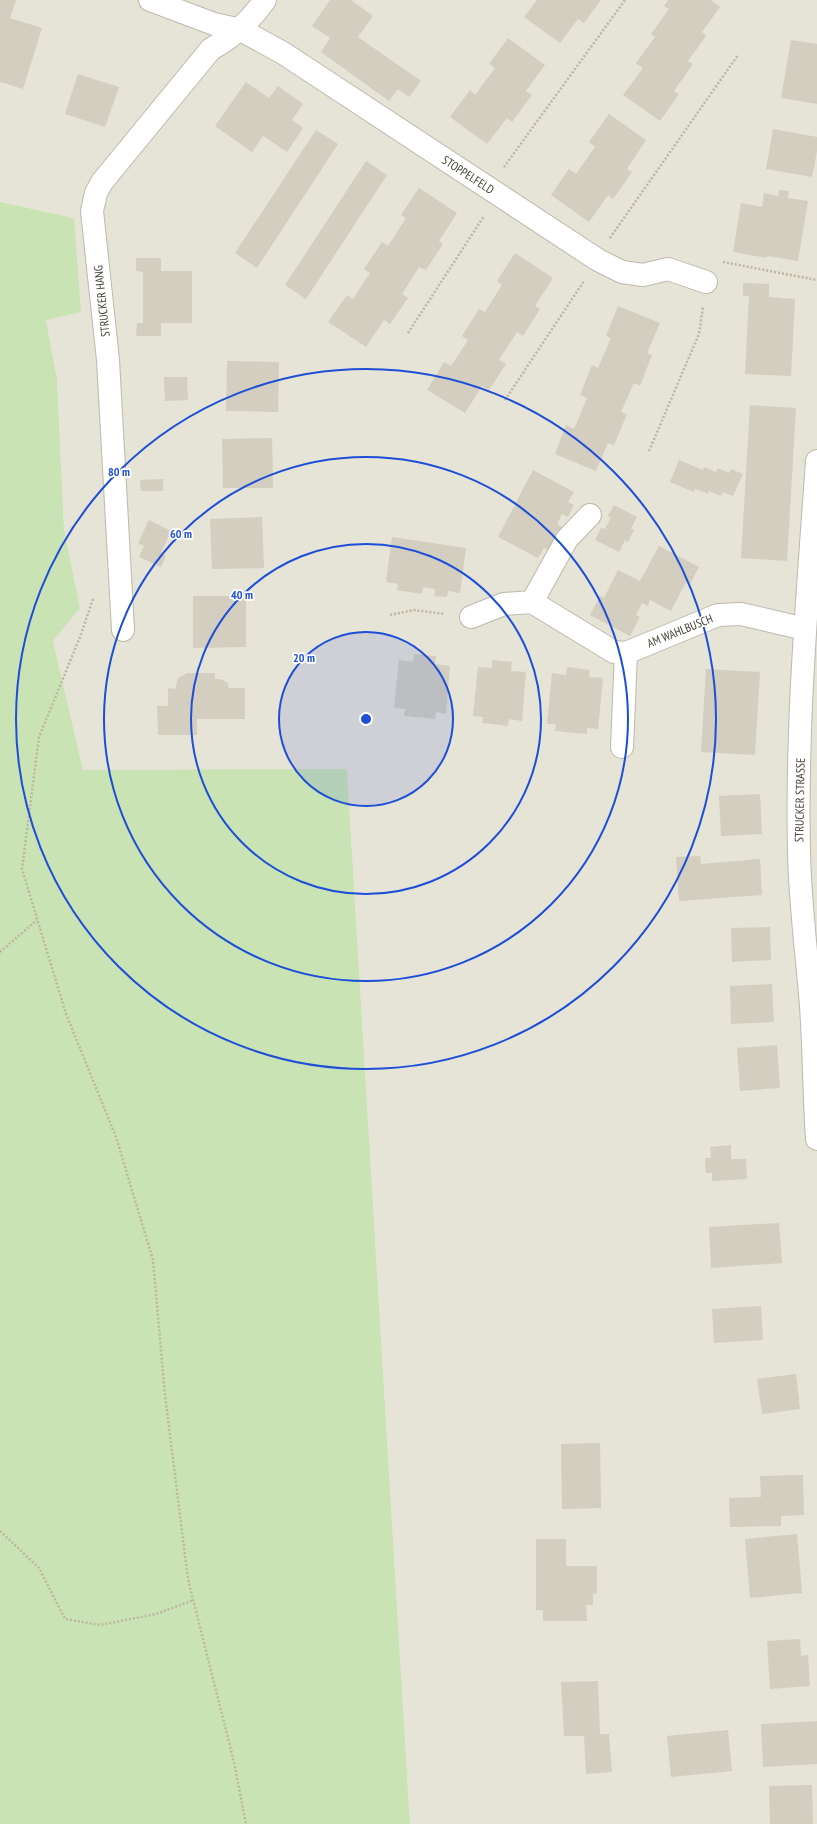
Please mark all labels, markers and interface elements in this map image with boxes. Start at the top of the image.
street label: STOPPELFELD [439,152,497,197]
street label: STRUCKER HANG [90,264,113,338]
text: 80 m [108,464,130,479]
text: 60 m [170,526,192,541]
text: 40 m [231,587,253,602]
street label: AM WAHLBUSCH [645,611,715,651]
text: 20 m [293,650,315,665]
centre of rings [359,712,373,726]
street label: STRUCKER STRASSE [791,758,808,842]

